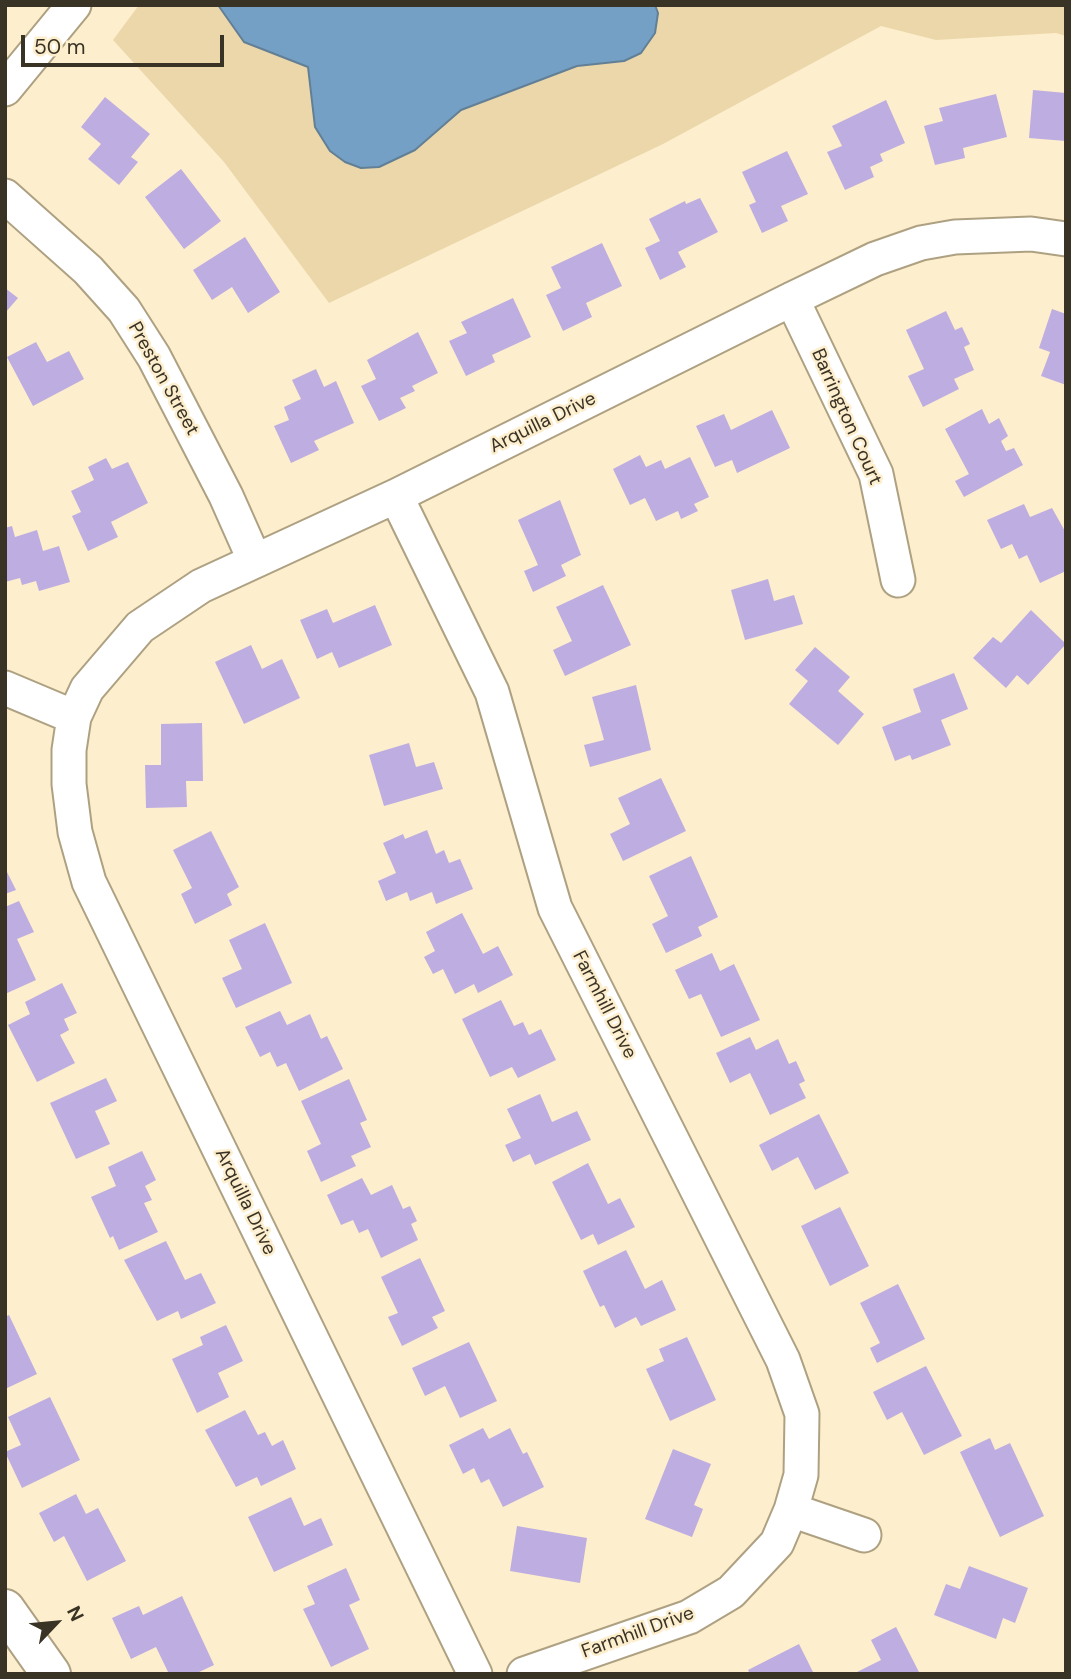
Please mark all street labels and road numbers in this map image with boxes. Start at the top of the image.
street label: Preston Street [123,318,203,440]
street label: Barrington Court [806,345,886,489]
street label: Arquilla Drive [486,387,600,459]
street label: Farmhill Drive [567,947,641,1063]
street label: Arquilla Drive [209,1145,281,1259]
street label: Farmhill Drive [579,1602,697,1664]

